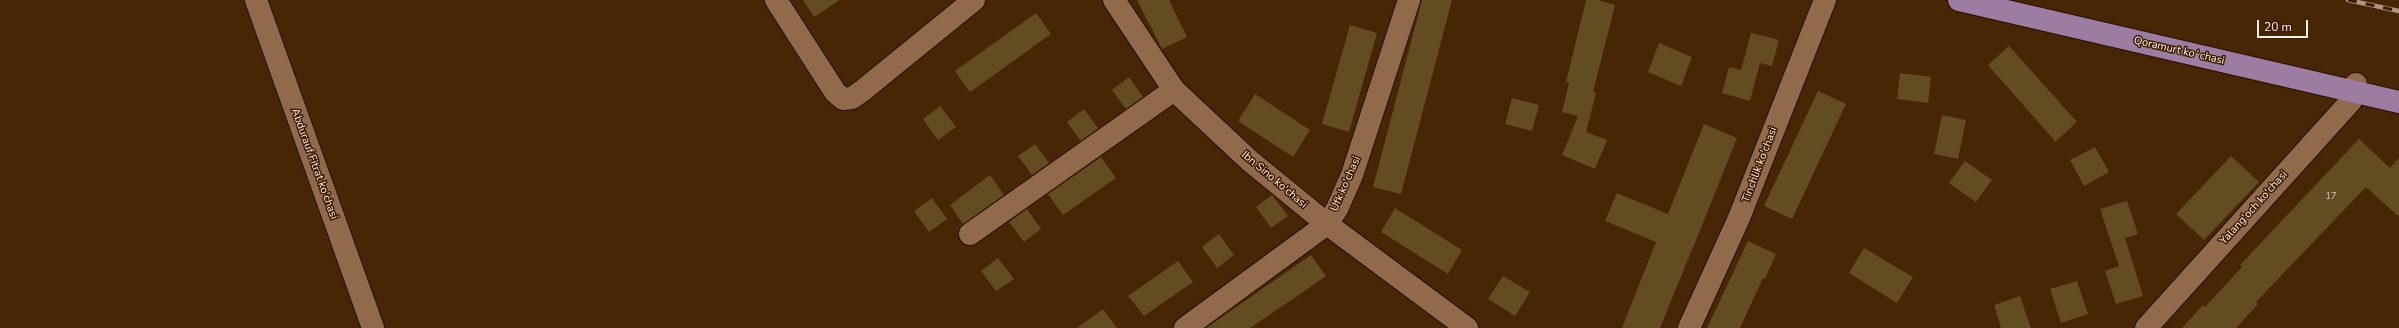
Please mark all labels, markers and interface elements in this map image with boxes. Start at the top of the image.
scale bar [2259,12,2310,38]
text: 20 m [2264,19,2292,35]
street label: Qoramurt koʻchasi [2132,34,2226,68]
street label: Abdurauf Fitrat ko'chasi [288,107,340,221]
street label: Tinchlik ko'chasi [1740,125,1780,205]
street label: Ibn Sino ko'chasi [1238,149,1310,211]
street label: Ufk ko'chasi [1328,154,1364,214]
street label: Yalang'och ko'chasi [2217,168,2291,248]
house number: 17 [2326,192,2336,202]

